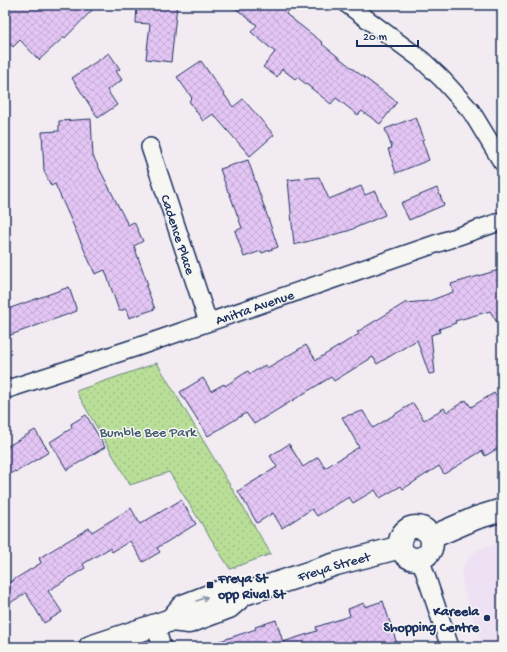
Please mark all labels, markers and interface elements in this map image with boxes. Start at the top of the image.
scale bar [357,22,418,48]
text: 20 m [363,31,388,45]
street label: Cadence Place [155,193,198,278]
street label: Anitra Avenue [214,287,297,330]
park label: Bumble Bee Park [99,425,198,442]
street label: Freya Street [295,549,373,587]
place label: Freya St opp Rival St [217,571,287,604]
marker: Freya St opp Rival St [205,580,215,590]
one-way arrow [195,594,207,602]
place label: Kareela Shopping Centre [384,604,480,637]
marker: Kareela Shopping Centre [482,613,492,623]

